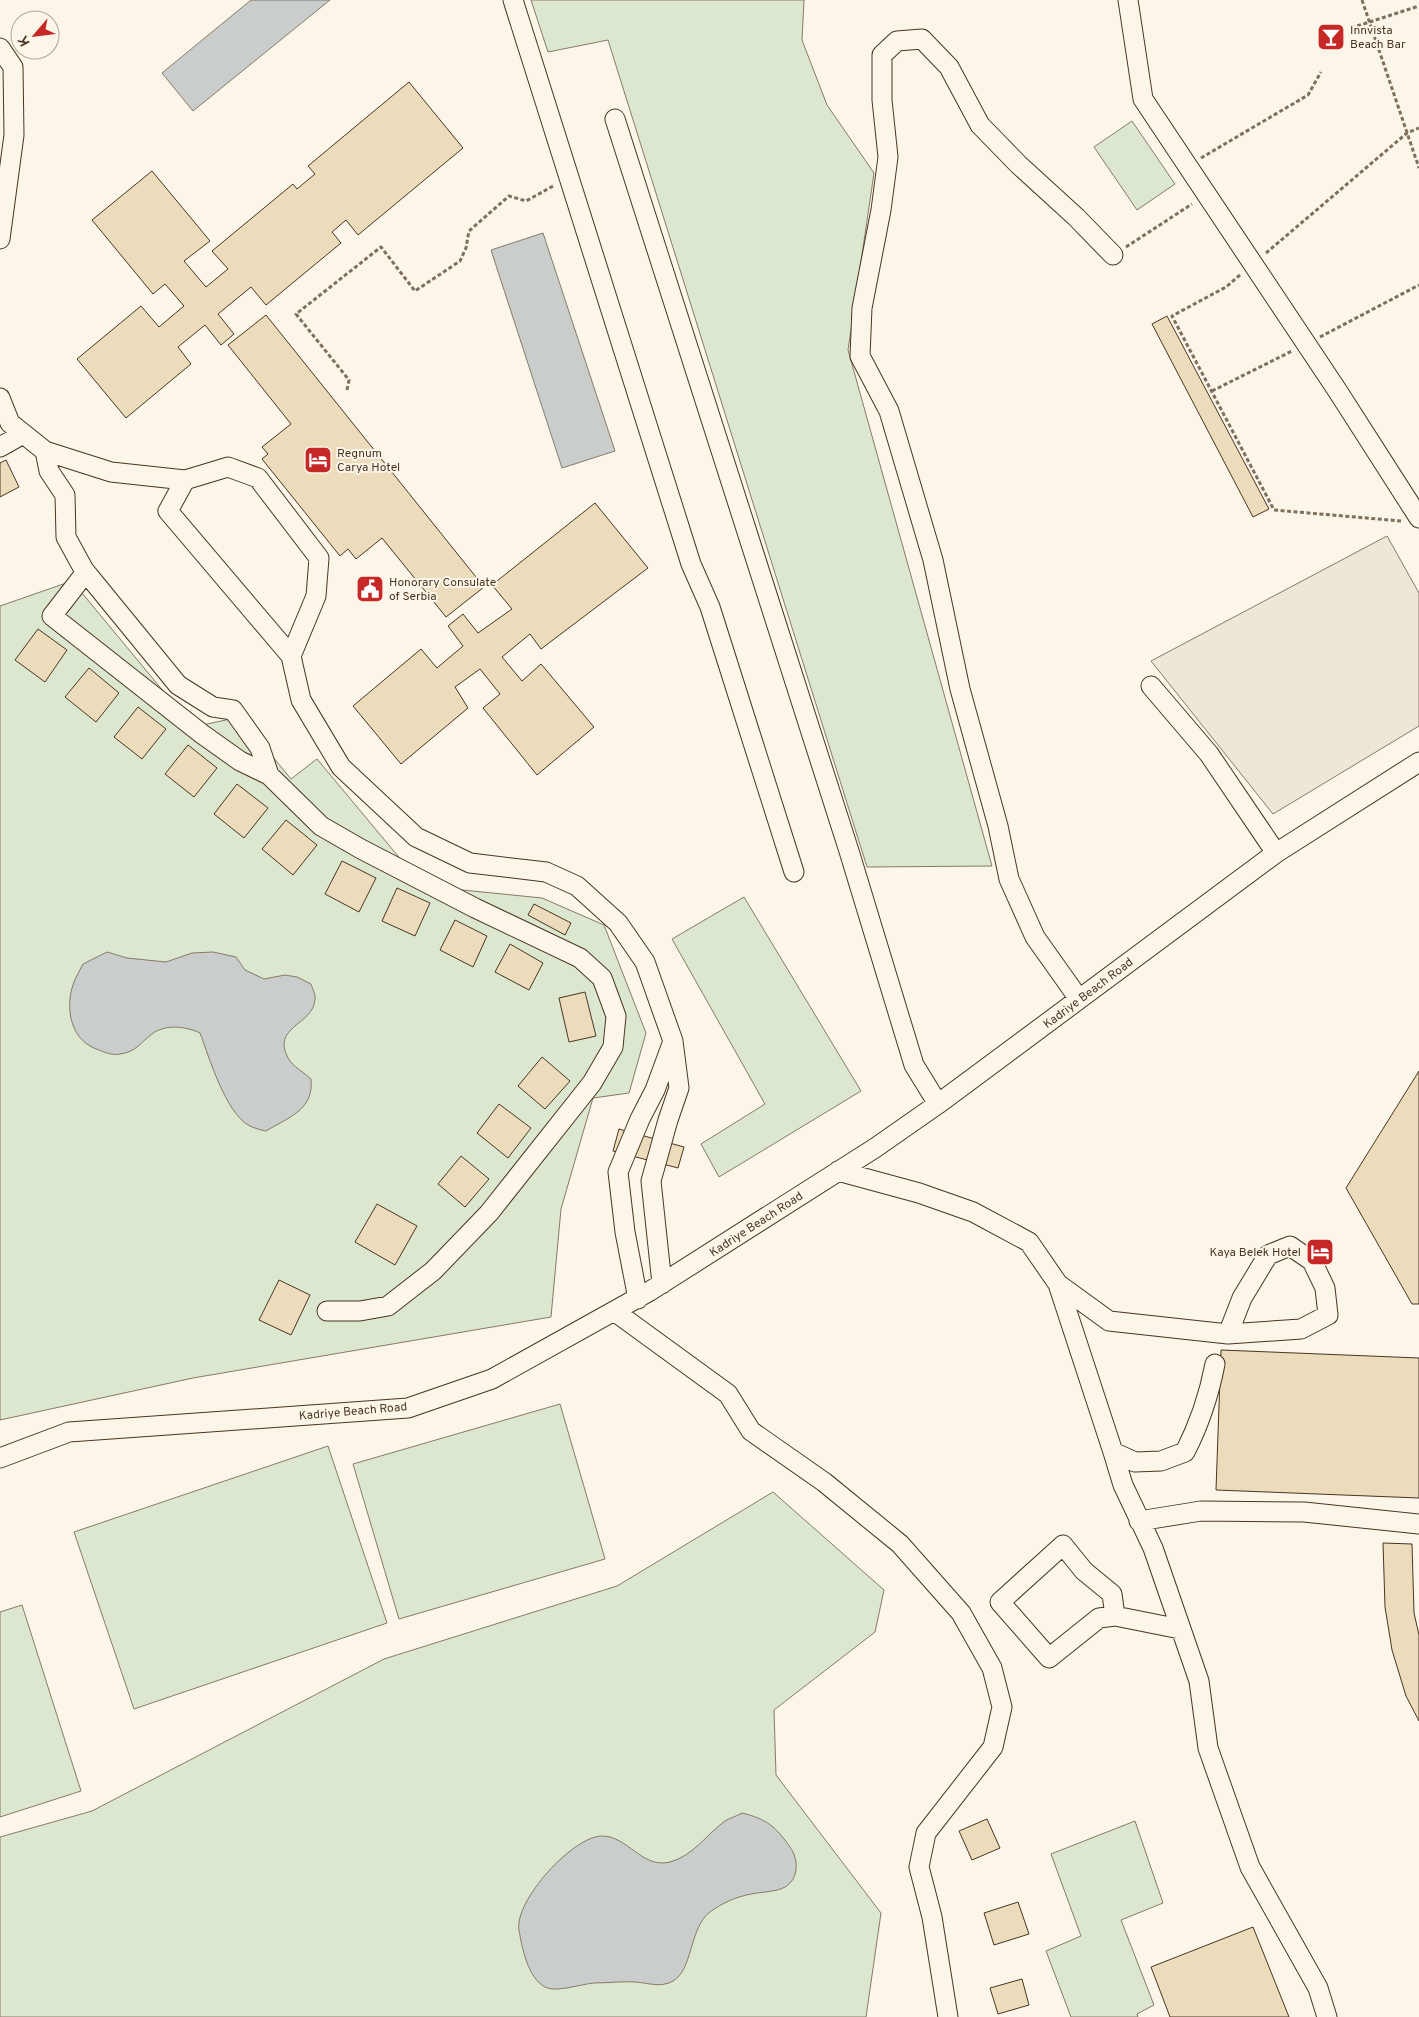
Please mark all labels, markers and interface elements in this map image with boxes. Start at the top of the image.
north arrow [10,10,60,60]
bar icon: Innvista Beach Bar [1316,22,1346,52]
place label: Innvista Beach Bar [1350,23,1406,53]
text: K [15,32,35,49]
hotel icon: Regnum Carya Hotel [303,445,333,475]
place label: Regnum Carya Hotel [337,446,400,476]
public building icon: Honorary Consulate of Serbia [355,574,385,604]
place label: Honorary Consulate of Serbia [389,575,496,605]
street label: Kadriye Beach Road [1040,955,1137,1033]
street label: Kadriye Beach Road [707,1189,806,1261]
hotel icon: Kaya Belek Hotel [1305,1237,1335,1267]
place label: Kaya Belek Hotel [1209,1245,1301,1261]
street label: Kadriye Beach Road [298,1399,408,1425]

